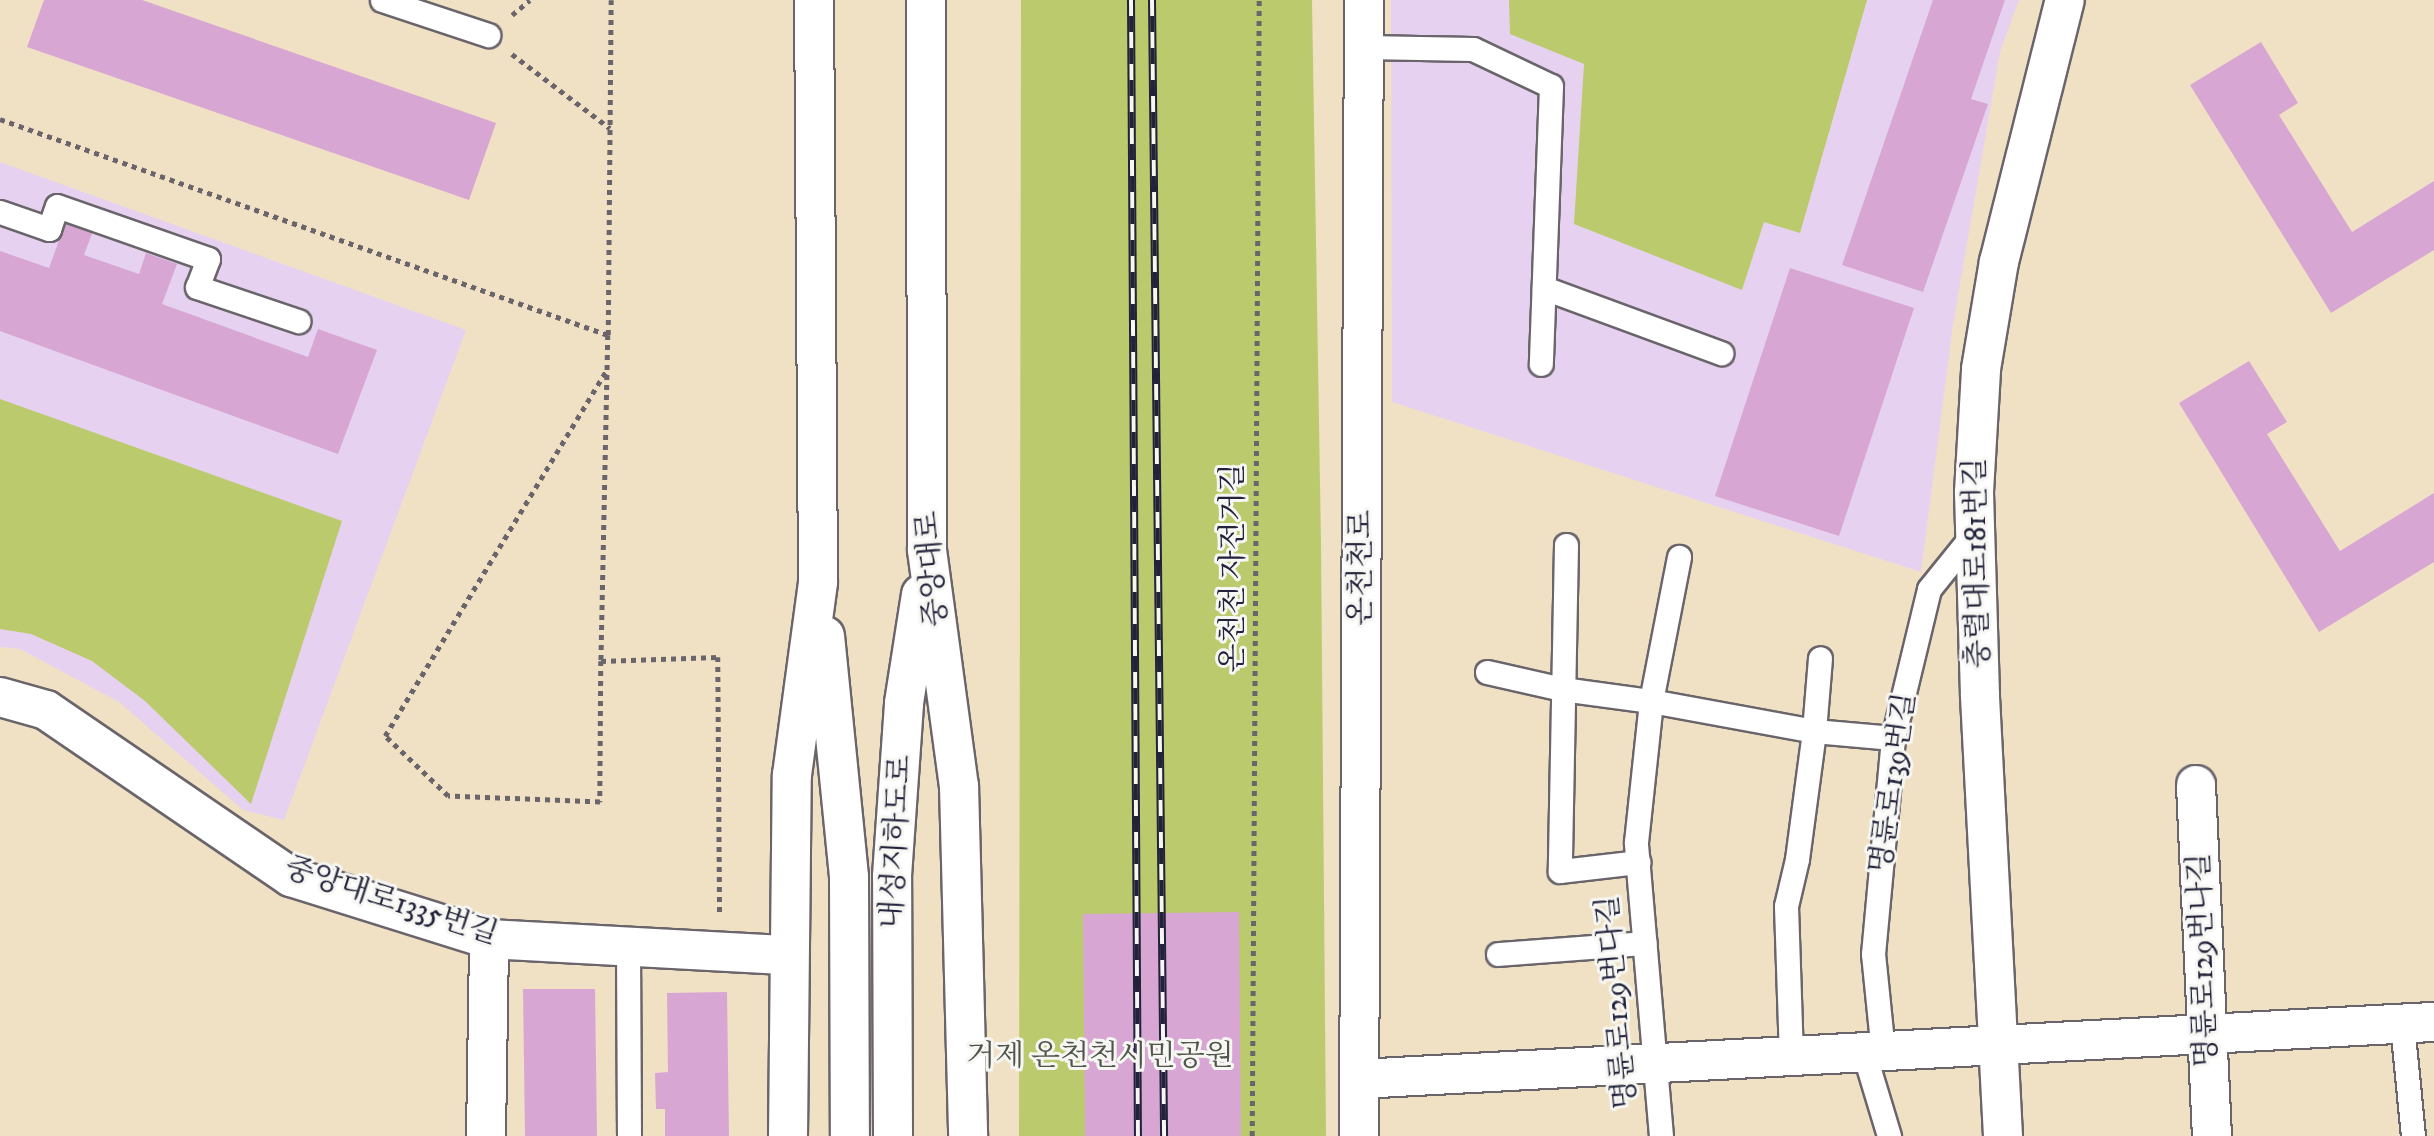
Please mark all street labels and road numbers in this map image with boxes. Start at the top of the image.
street label: 충렬대로181번길 [1958,457,1998,669]
street label: 온천천 자전거길 [1216,463,1252,673]
street label: 중앙대로 [910,510,956,628]
street label: 온천천로 [1344,510,1380,626]
street label: 명륜로139번길 [1864,690,1924,876]
street label: 내성지하도로 [874,754,920,930]
street label: 중앙대로1335번길 [280,851,502,953]
street label: 명륜로129번나길 [2182,852,2226,1068]
street label: 명륜로129번다길 [1591,894,1645,1110]

